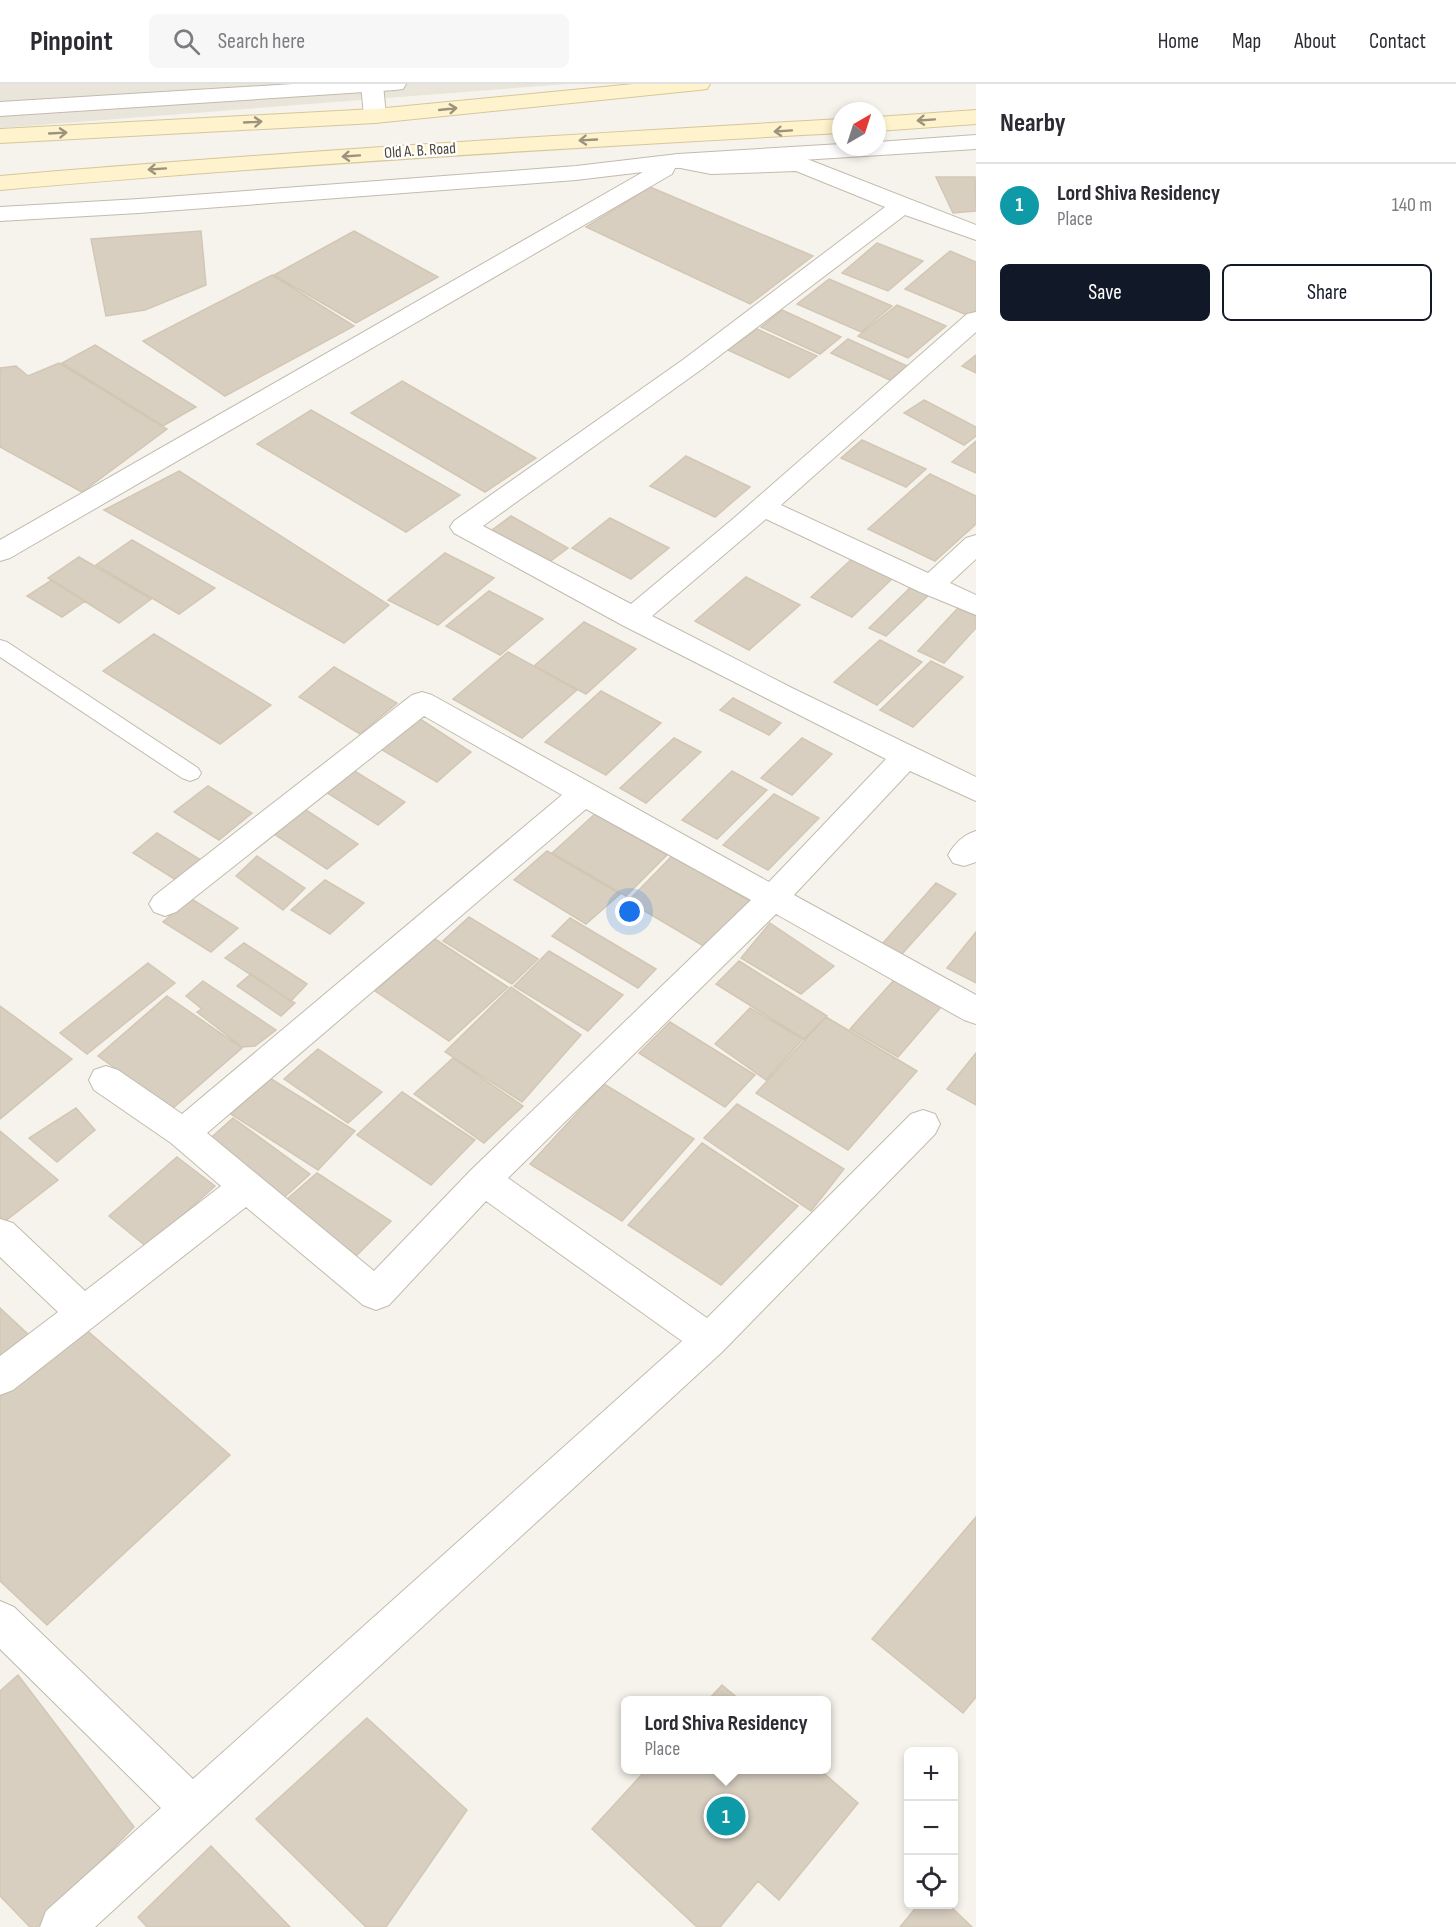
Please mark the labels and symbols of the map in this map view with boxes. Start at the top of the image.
north arrow [832,102,886,156]
one-way arrow [437,103,457,114]
one-way arrow [917,115,937,126]
one-way arrow [243,117,263,128]
one-way arrow [773,125,793,136]
one-way arrow [48,128,68,139]
one-way arrow [578,135,598,146]
street label: Old A. B. Road [384,139,456,163]
one-way arrow [342,151,362,162]
one-way arrow [147,164,167,175]
your location [615,897,644,926]
pin: 1 [706,1794,746,1838]

